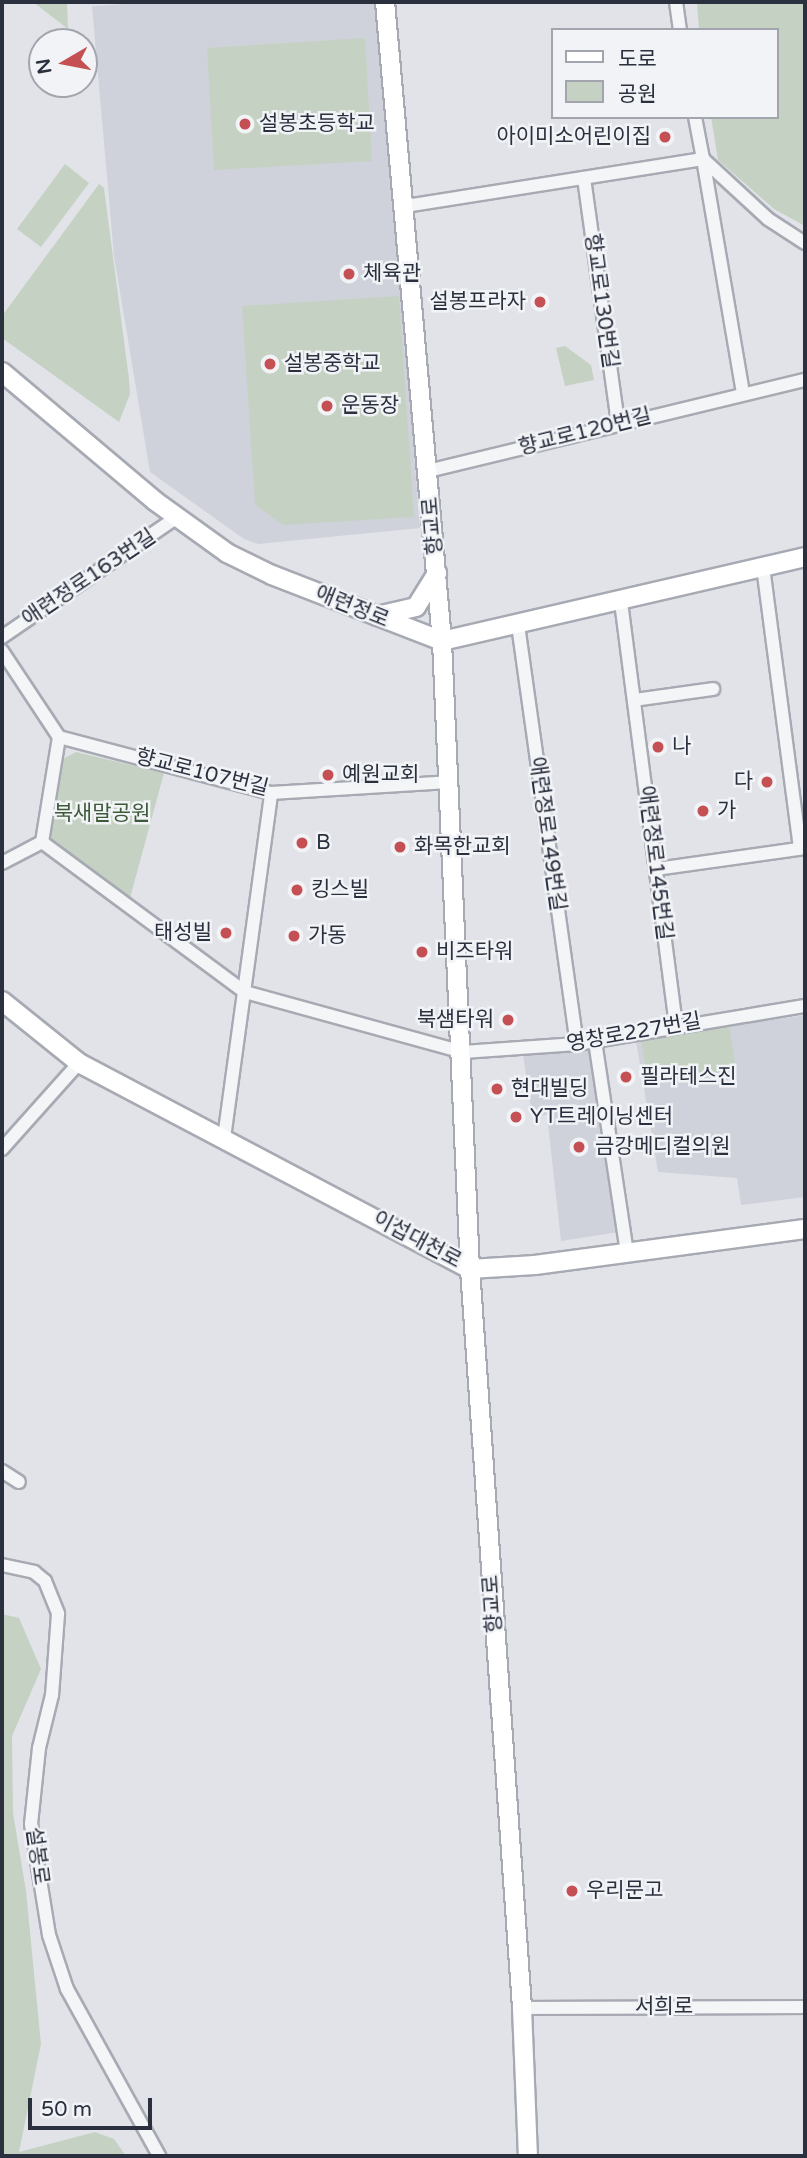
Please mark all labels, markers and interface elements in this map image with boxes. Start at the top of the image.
north arrow [28,28,98,98]
legend [552,28,779,119]
text: 도로 [618,47,657,72]
text: N [32,57,56,76]
text: 공원 [618,82,657,107]
place label: 설봉초등학교 [259,111,375,137]
marker: 설봉초등학교 [237,116,253,132]
place label: 아이미소어린이집 [496,124,651,150]
marker: 아이미소어린이집 [657,129,673,145]
street label: 향교로130번길 [579,232,623,370]
place label: 체육관 [363,261,421,287]
marker: 체육관 [341,266,357,282]
place label: 설봉프라자 [429,289,526,315]
marker: 설봉프라자 [532,294,548,310]
place label: 설봉중학교 [284,351,381,377]
marker: 설봉중학교 [262,356,278,372]
place label: 운동장 [341,393,399,419]
marker: 운동장 [319,398,335,414]
street label: 향교로120번길 [516,403,654,461]
street label: 향교로 [418,496,448,556]
street label: 애련정로163번길 [18,524,160,632]
street label: 애련정로 [311,581,393,633]
place label: 나 [672,734,691,760]
marker: 나 [650,739,666,755]
street label: 향교로107번길 [133,744,271,802]
street label: 애련정로149번길 [524,755,570,913]
place label: 예원교회 [342,762,419,788]
marker: 예원교회 [320,767,336,783]
place label: 다 [734,769,753,795]
marker: 다 [759,774,775,790]
street label: 애련정로145번길 [633,784,677,942]
place label: 가 [717,798,736,824]
park label: 북새말공원 [54,801,150,827]
marker: 가 [695,803,711,819]
place label: B [316,830,331,856]
place label: 화목한교회 [414,834,511,860]
marker: B [294,835,310,851]
marker: 화목한교회 [392,839,408,855]
place label: 킹스빌 [311,877,369,903]
marker: 킹스빌 [289,882,305,898]
place label: 태성빌 [154,920,212,946]
place label: 가동 [308,923,347,949]
marker: 태성빌 [218,925,234,941]
marker: 가동 [286,928,302,944]
place label: 비즈타워 [436,939,513,965]
marker: 비즈타워 [414,944,430,960]
place label: 북샘타워 [417,1007,494,1033]
street label: 영창로227번길 [565,1009,703,1057]
marker: 북샘타워 [500,1012,516,1028]
place label: 필라테스진 [640,1064,737,1090]
marker: 필라테스진 [618,1069,634,1085]
place label: 현대빌딩 [511,1076,588,1102]
marker: 현대빌딩 [489,1081,505,1097]
place label: YT트레이닝센터 [530,1104,673,1130]
marker: YT트레이닝센터 [508,1109,524,1125]
place label: 금강메디컬의원 [595,1134,730,1160]
marker: 금강메디컬의원 [569,1137,589,1157]
street label: 이섭대천로 [368,1206,466,1274]
street label: 향교로 [478,1574,508,1634]
street label: 설봉로 [20,1826,54,1886]
place label: 우리문고 [586,1878,663,1904]
marker: 우리문고 [564,1883,580,1899]
street label: 서희로 [635,1994,693,2020]
scale bar [32,2084,156,2128]
text: 50 m [41,2097,92,2122]

